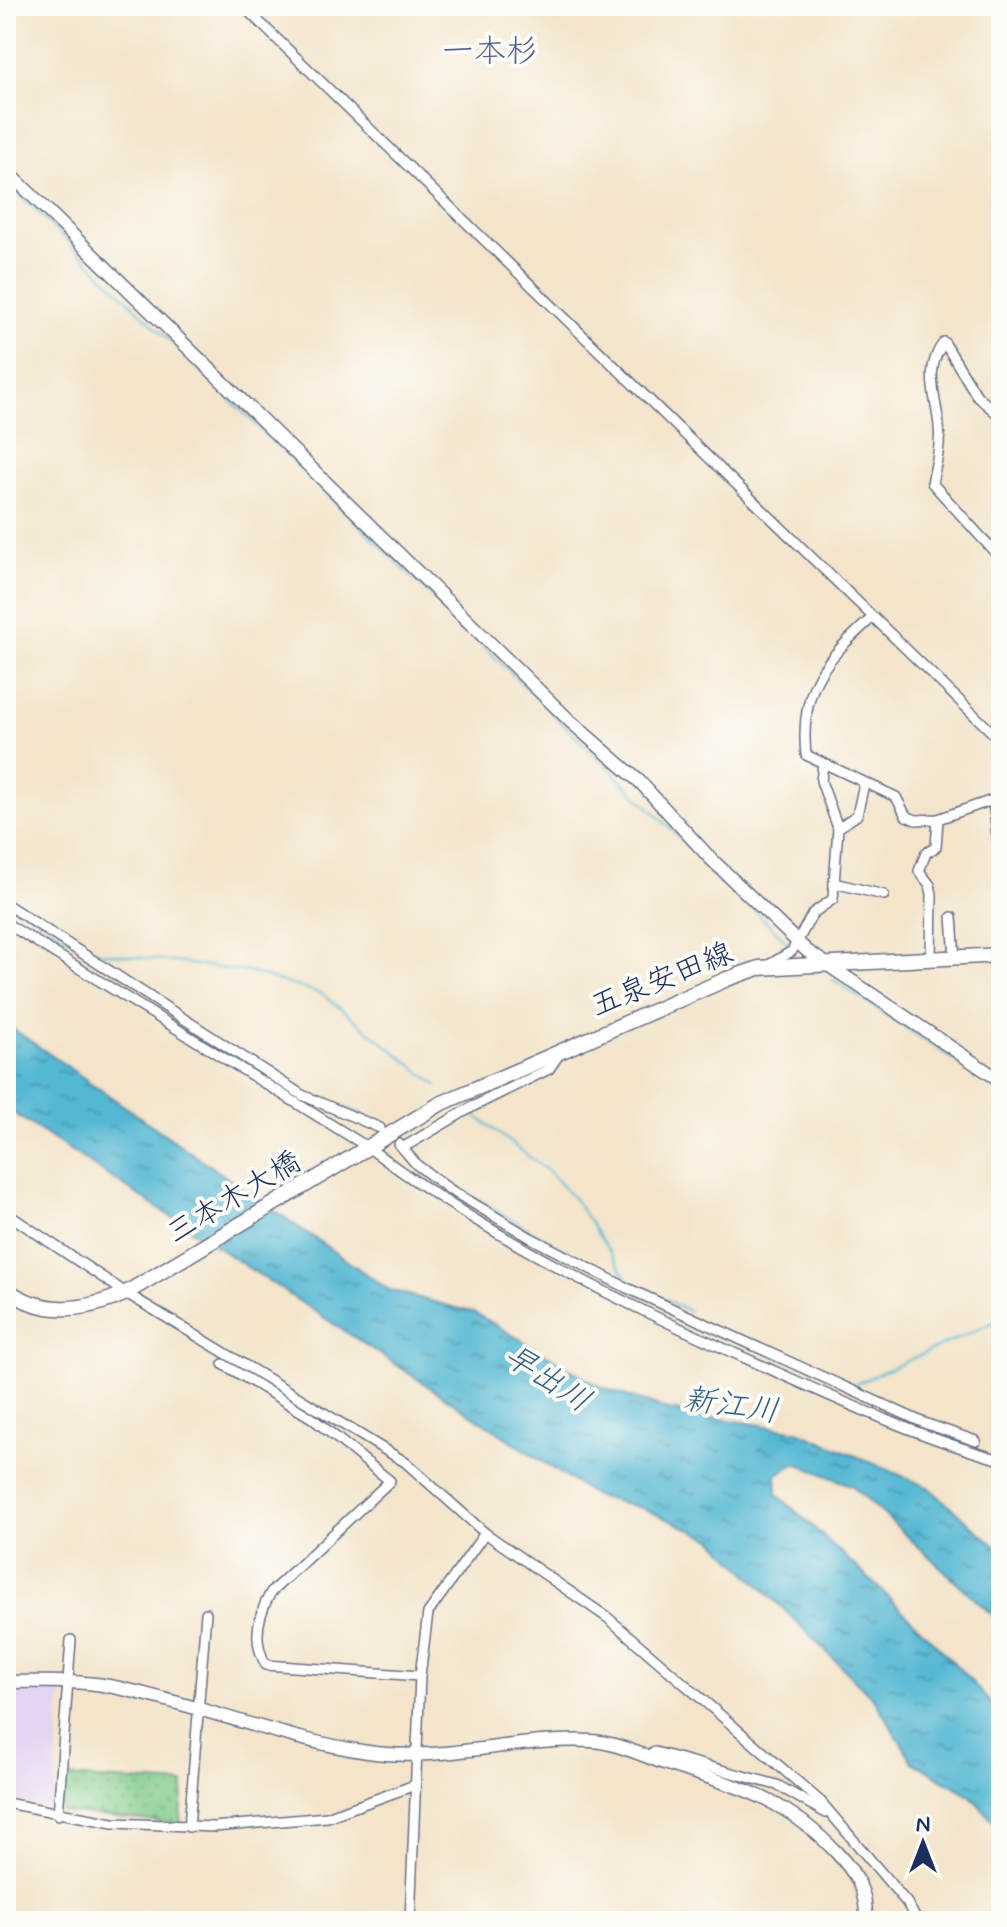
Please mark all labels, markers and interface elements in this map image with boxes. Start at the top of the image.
district label: 一本杉 [442,31,538,73]
street label: 五泉安田線 [585,934,739,1026]
street label: 三本木大橋 [160,1143,308,1253]
water label: 早出川 [495,1335,599,1423]
water label: 新江川 [681,1379,781,1433]
north arrow [883,1803,963,1883]
text: N [916,1811,930,1839]

